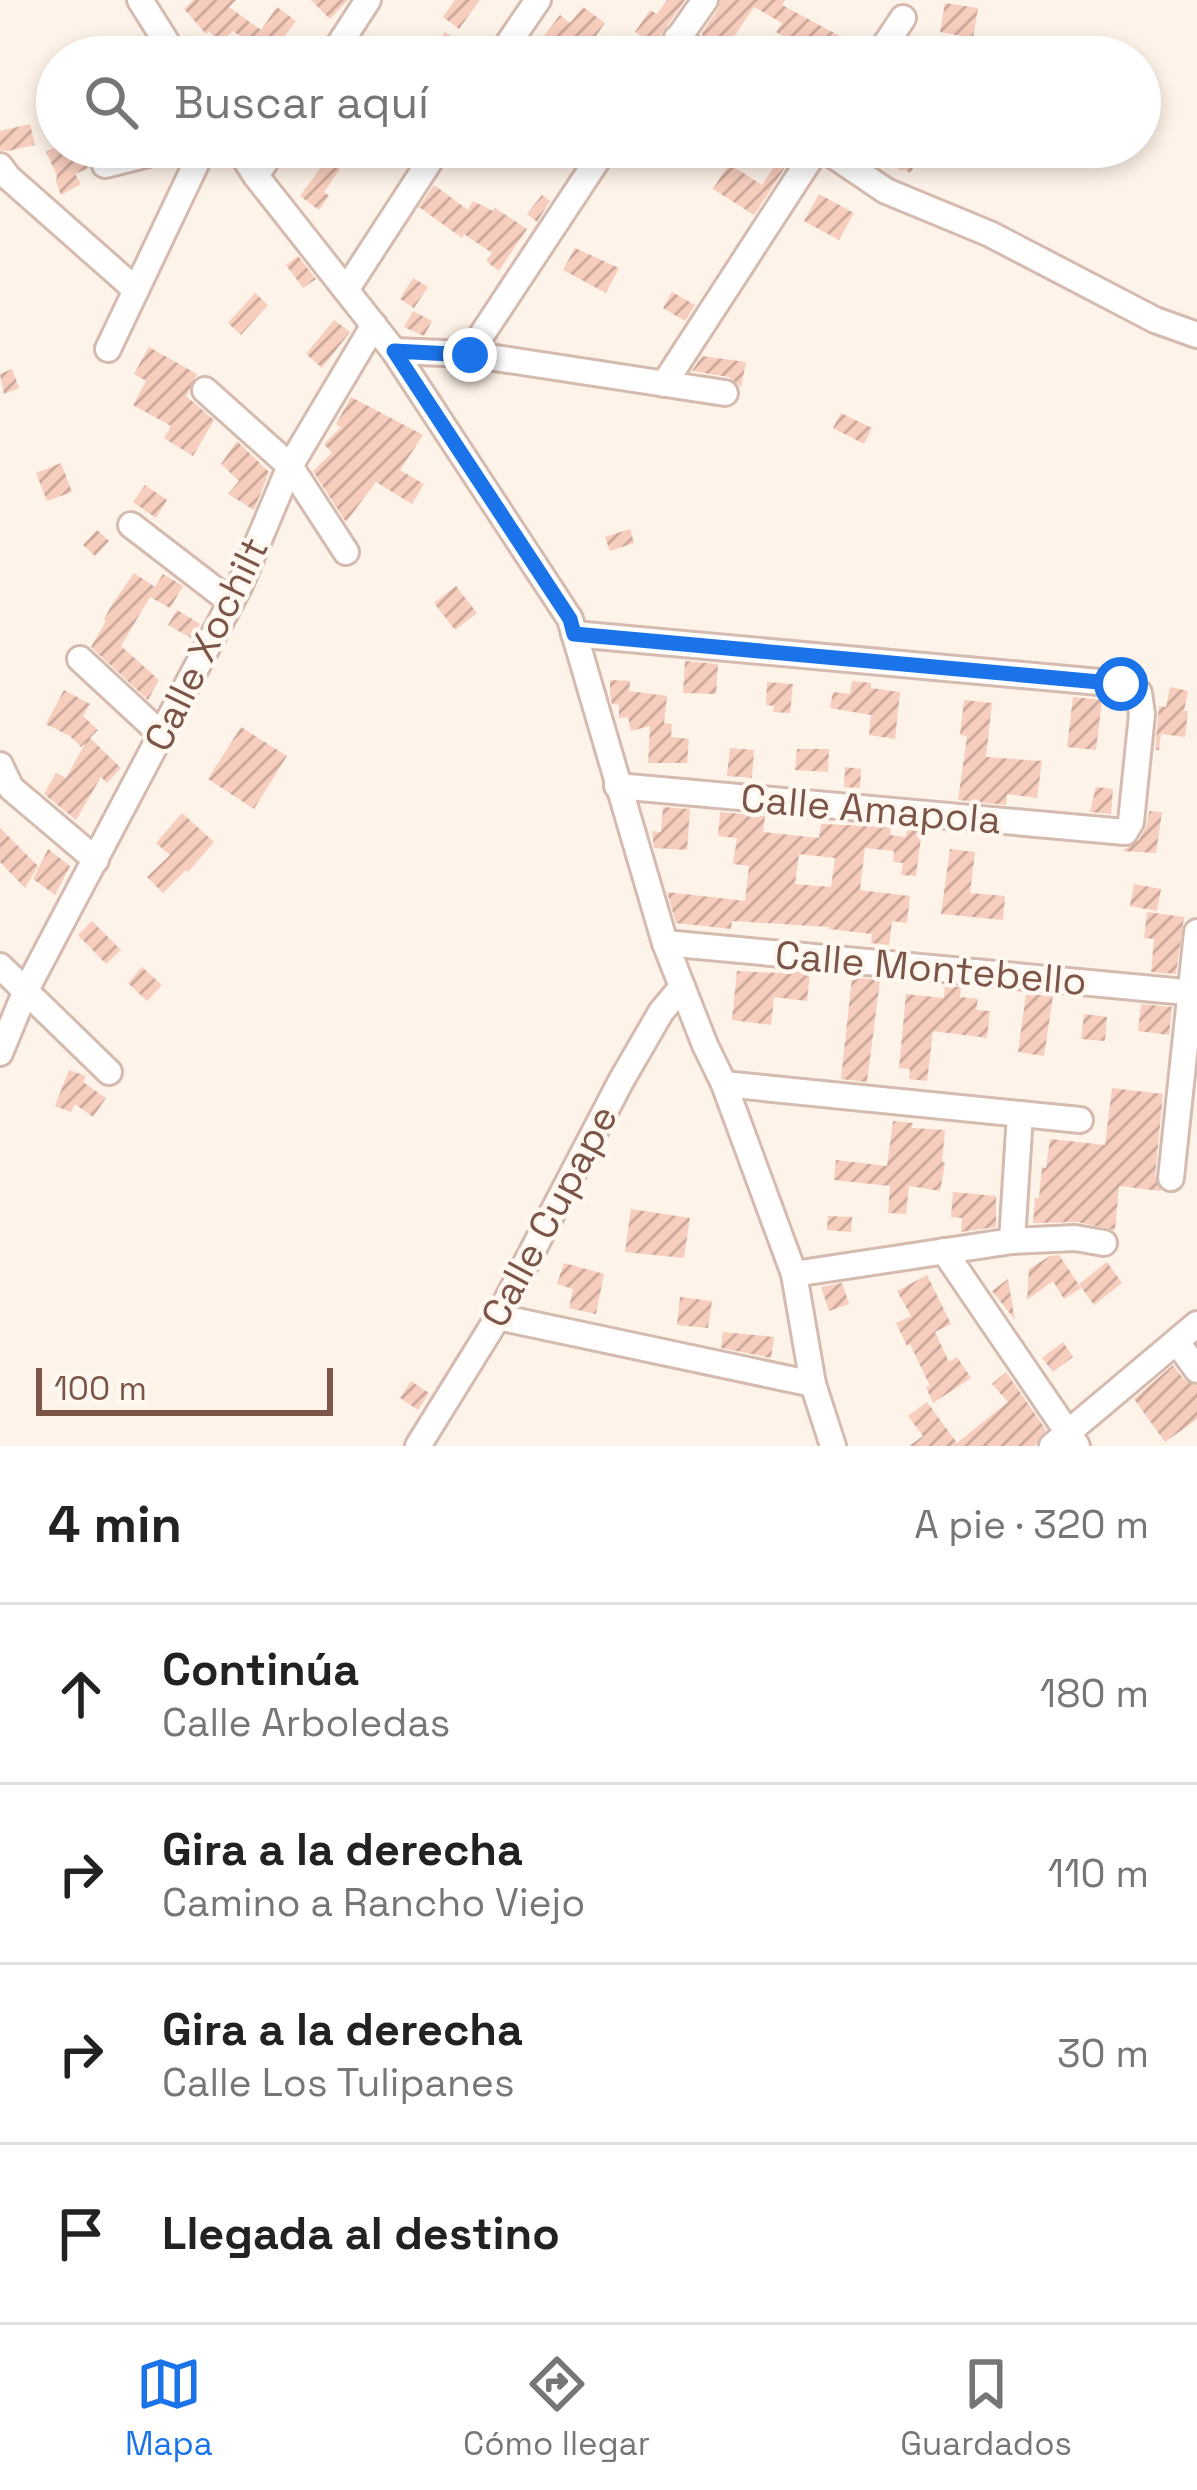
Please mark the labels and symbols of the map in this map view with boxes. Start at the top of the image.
route end [443,328,497,382]
street label: Calle Xochilt [133,529,279,759]
route start [1094,657,1148,711]
street label: Calle Amapola [739,773,1003,845]
street label: Calle Montebello [773,930,1089,1006]
street label: Calle Cupape [470,1097,628,1335]
scale bar [36,1362,333,1415]

